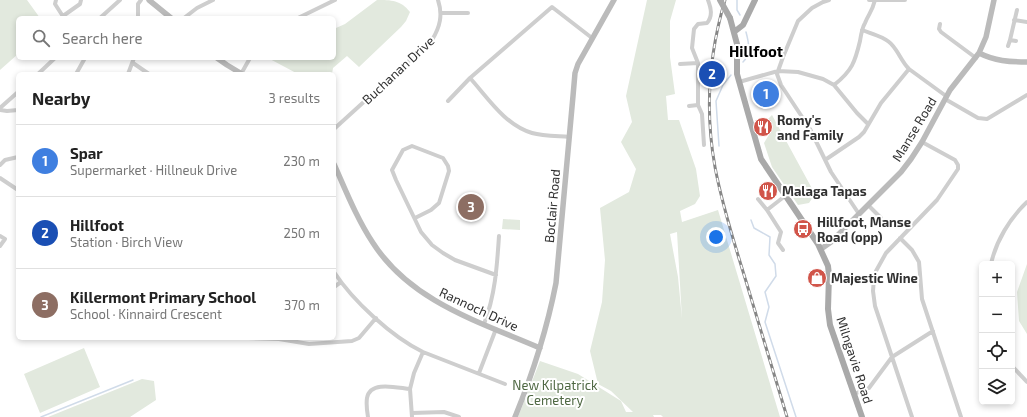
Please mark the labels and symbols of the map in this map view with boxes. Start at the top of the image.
street label: Buchanan Drive [359,33,437,107]
district label: Hillfoot [729,42,783,60]
pin: 2 [699,59,725,89]
pin: 1 [753,79,779,109]
street label: Manse Road [888,94,940,164]
place label: Romy's and Family [777,112,844,143]
restaurant icon: Romy's and Family [752,116,774,138]
street label: Boclair Road [541,169,563,243]
restaurant icon: Malaga Tapas [757,180,779,202]
place label: Malaga Tapas [782,183,867,199]
pin: 3 [458,192,484,222]
place label: Hillfoot, Manse Road (opp) [817,214,911,245]
bus stop icon: Hillfoot, Manse Road (opp) [792,218,814,240]
your location [706,227,726,247]
shop icon: Majestic Wine [806,267,828,289]
place label: Majestic Wine [831,270,918,286]
street label: Rannoch Drive [437,284,521,334]
street label: Milngavie Road [833,315,877,405]
park label: New Kilpatrick Cemetery [512,377,598,408]

